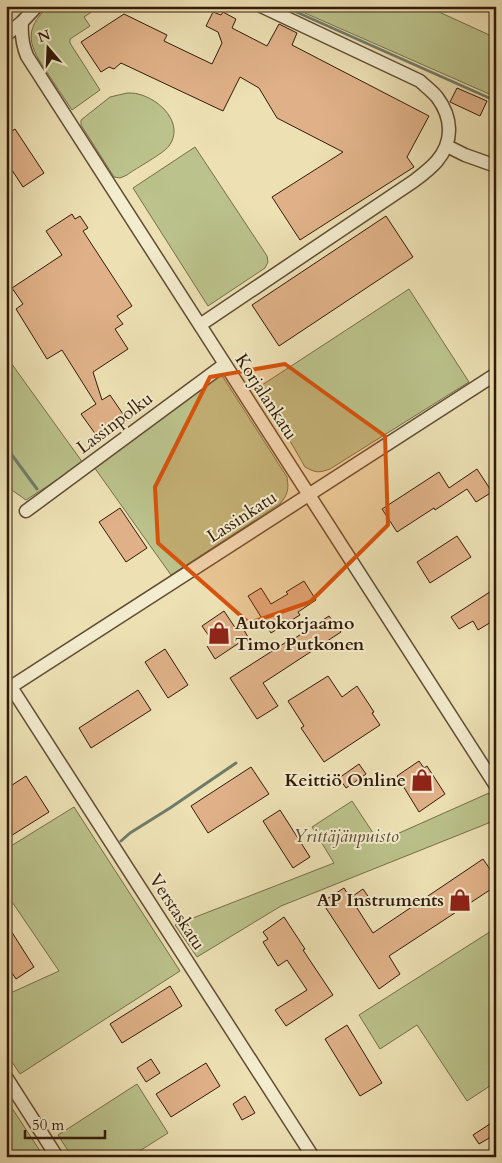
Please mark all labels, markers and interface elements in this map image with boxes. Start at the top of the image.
north arrow [22,22,72,72]
text: N [35,25,53,47]
street label: Korjalankatu [229,349,303,445]
street label: Lassinpolku [72,386,158,460]
street label: Lassinkatu [202,485,282,549]
place label: Autokorjaamo Timo Putkonen [235,611,365,657]
shop icon: Autokorjaamo Timo Putkonen [206,620,232,646]
shop icon: Keittiö Online [409,767,435,793]
place label: Keittiö Online [285,768,406,793]
park label: Yrittäjänpuisto [293,824,399,849]
street label: Verstaskatu [143,869,211,955]
shop icon: AP Instruments [447,887,473,913]
place label: AP Instruments [316,888,444,913]
scale bar [25,1108,105,1140]
text: 50 m [32,1115,64,1135]

